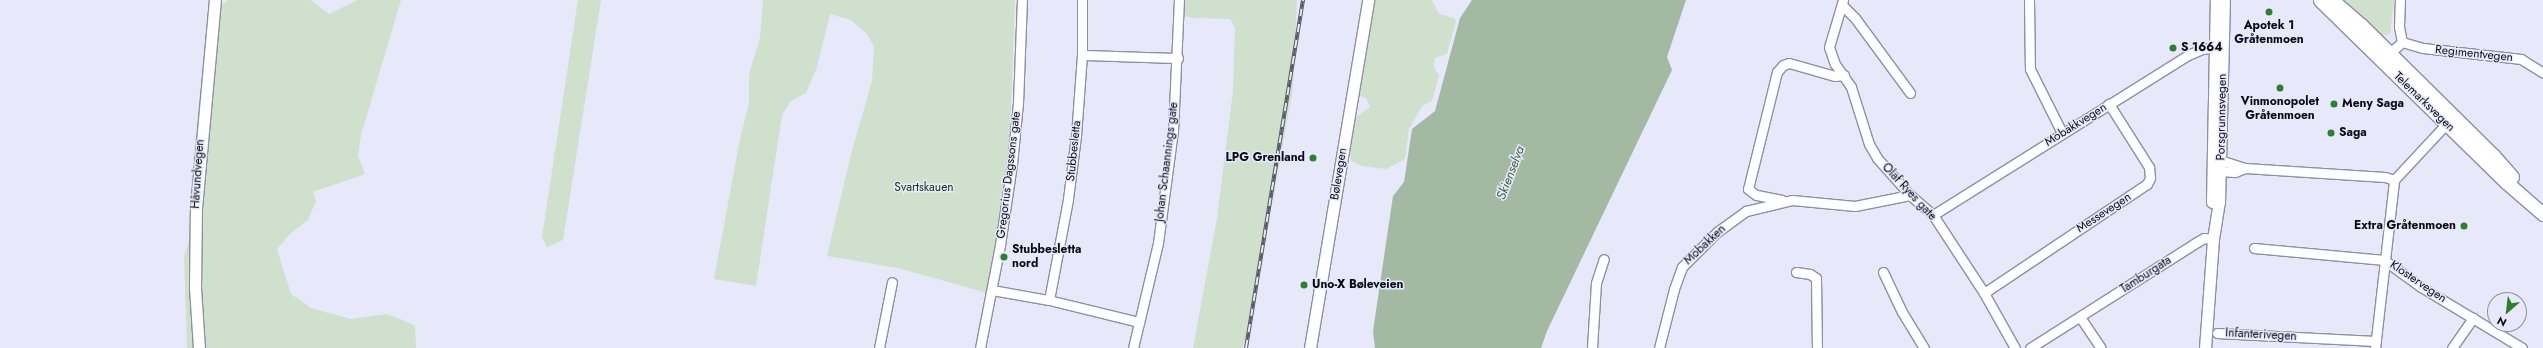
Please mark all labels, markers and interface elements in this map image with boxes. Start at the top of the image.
marker: Apotek 1 Gråtenmoen [2264,7,2274,17]
place label: Apotek 1 Gråtenmoen [2234,19,2304,47]
place label: S 1664 [2181,41,2223,55]
marker: S 1664 [2168,43,2178,53]
street label: Regimentvegen [2434,43,2514,65]
street label: Telemarksvegen [2390,69,2458,135]
street label: Porsgrunnsvegen [2214,73,2230,161]
marker: Vinmonopolet Gråtenmoen [2275,83,2285,93]
place label: Vinmonopolet Gråtenmoen [2241,95,2319,123]
place label: Meny Saga [2342,97,2404,111]
marker: Meny Saga [2329,99,2339,109]
street label: Mobakkvegen [2042,100,2110,150]
street label: Johan Schaannings gate [1153,101,1181,223]
street label: Gregorius Dagssons gate [994,111,1024,239]
street label: Stubbesletta [1064,120,1084,182]
place label: Saga [2339,126,2367,140]
marker: Saga [2326,128,2336,138]
street label: Håvundvegen [188,139,208,209]
water label: Skienselva [1494,144,1528,202]
street label: Bølevegen [1328,147,1350,201]
place label: LPG Grenland [1226,151,1305,165]
marker: LPG Grenland [1308,153,1318,163]
street label: Olaf Ryes gate [1879,160,1939,224]
park label: Svartskauen [894,181,954,195]
street label: Messevegen [2074,190,2134,236]
place label: Extra Gråtenmoen [2354,219,2456,233]
marker: Extra Gråtenmoen [2459,221,2469,231]
street label: Mobakken [1681,222,1729,268]
place label: Stubbesletta nord [1012,243,1082,271]
marker: Stubbesletta nord [999,252,1009,262]
street label: Tamburgata [2118,253,2174,297]
street label: Klostervegen [2387,258,2449,306]
place label: Uno-X Bøleveien [1312,278,1403,292]
marker: Uno-X Bøleveien [1299,280,1309,290]
north arrow [2487,292,2527,332]
text: N [2494,313,2509,331]
street label: Infanterivegen [2225,326,2297,344]

